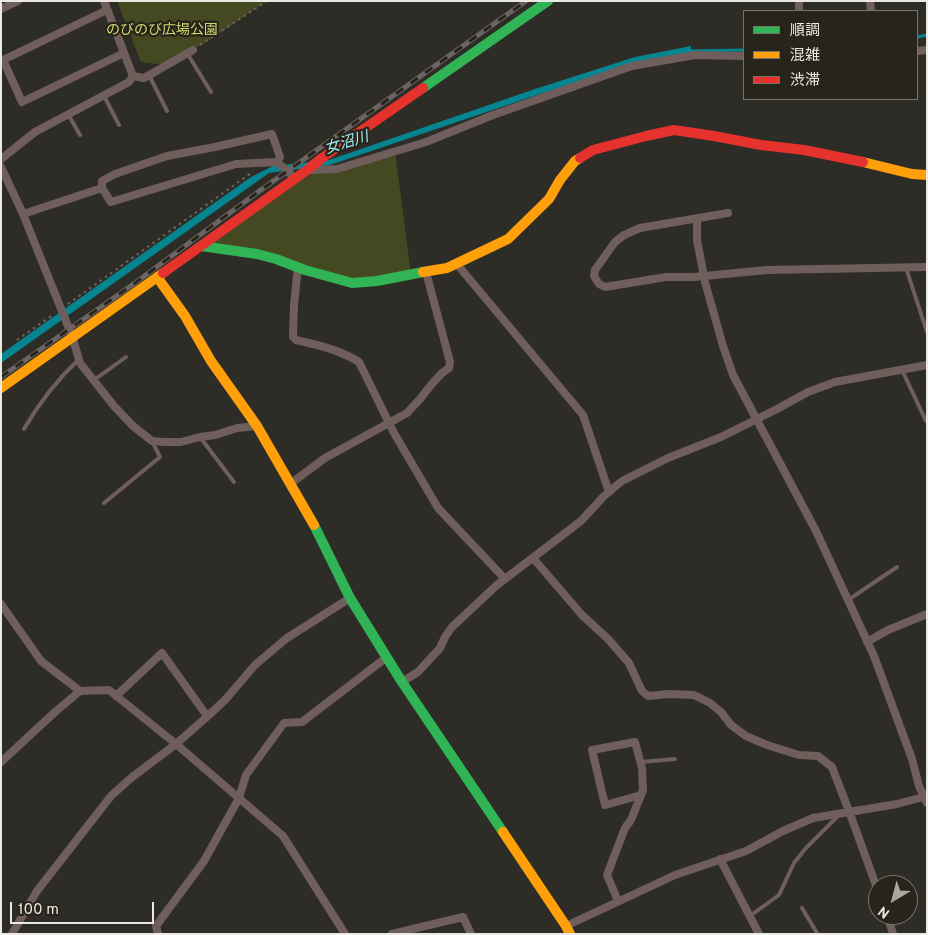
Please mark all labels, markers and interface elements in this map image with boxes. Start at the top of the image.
legend [743,10,918,100]
text: 順調 [790,22,820,41]
park label: のびのび広場公園 [106,23,218,39]
text: 混雑 [790,47,820,66]
text: 渋滞 [790,72,820,91]
water label: 女沼川 [323,129,371,159]
north arrow [868,875,918,925]
scale bar [12,892,156,924]
text: 100 m [18,901,59,920]
text: N [875,902,893,921]

